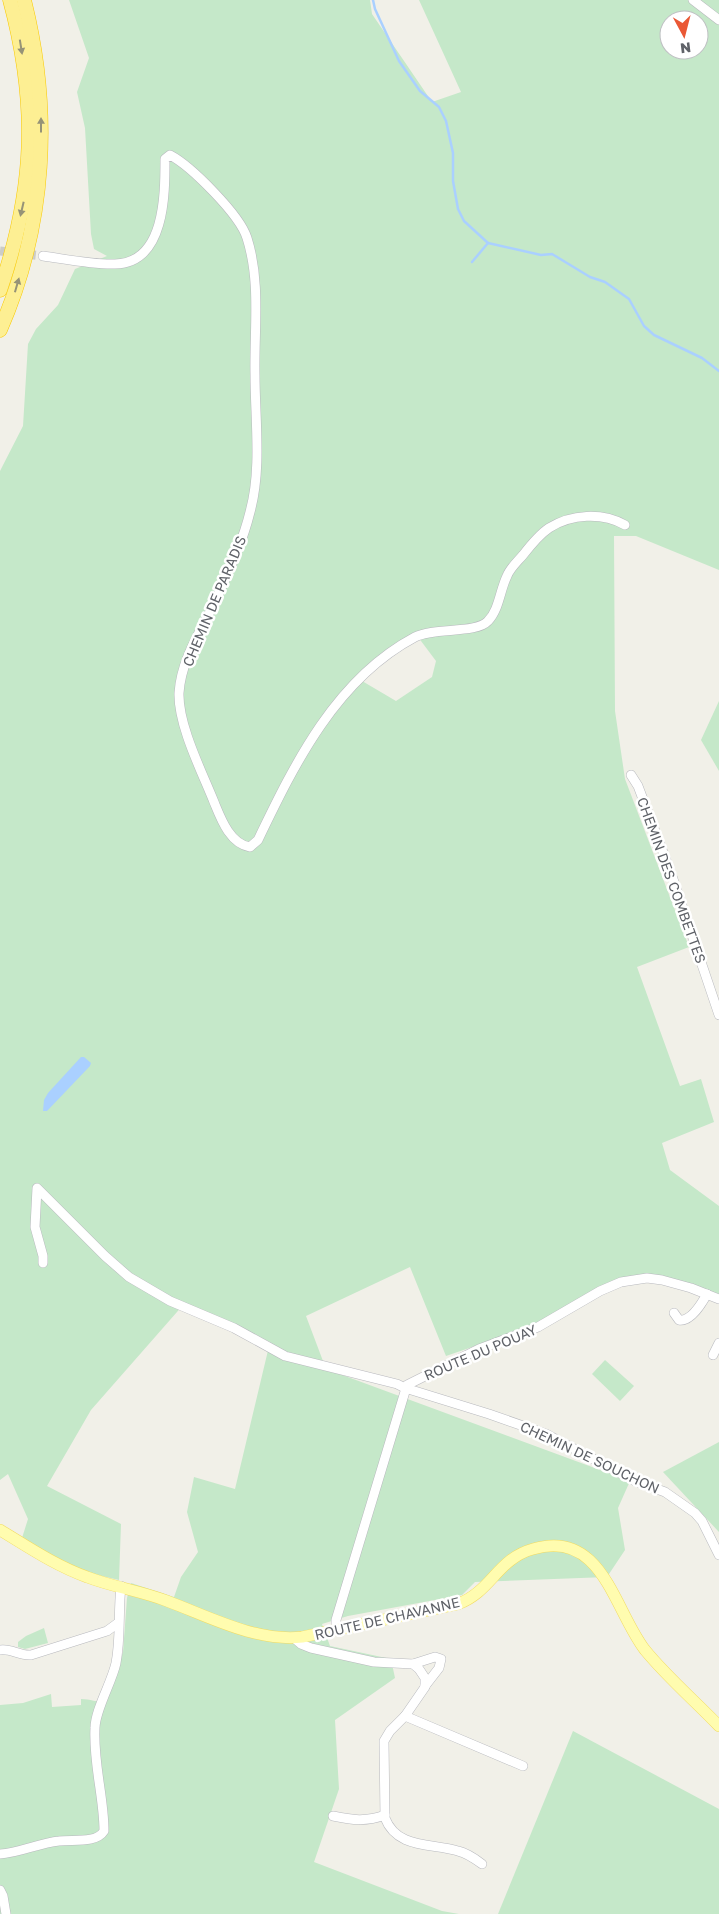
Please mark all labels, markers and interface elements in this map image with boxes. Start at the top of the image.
north arrow [659,10,709,60]
text: N [679,39,692,57]
one-way arrow [18,40,26,56]
one-way arrow [37,117,45,133]
one-way arrow [18,201,26,216]
one-way arrow [13,277,21,292]
street label: CHEMIN DE PARADIS [179,533,249,669]
street label: CHEMIN DES COMBETTES [634,795,710,965]
street label: ROUTE DU POUAY [421,1321,539,1383]
street label: CHEMIN DE SOUCHON [518,1417,662,1497]
street label: ROUTE DE CHAVANNE [313,1593,461,1643]

